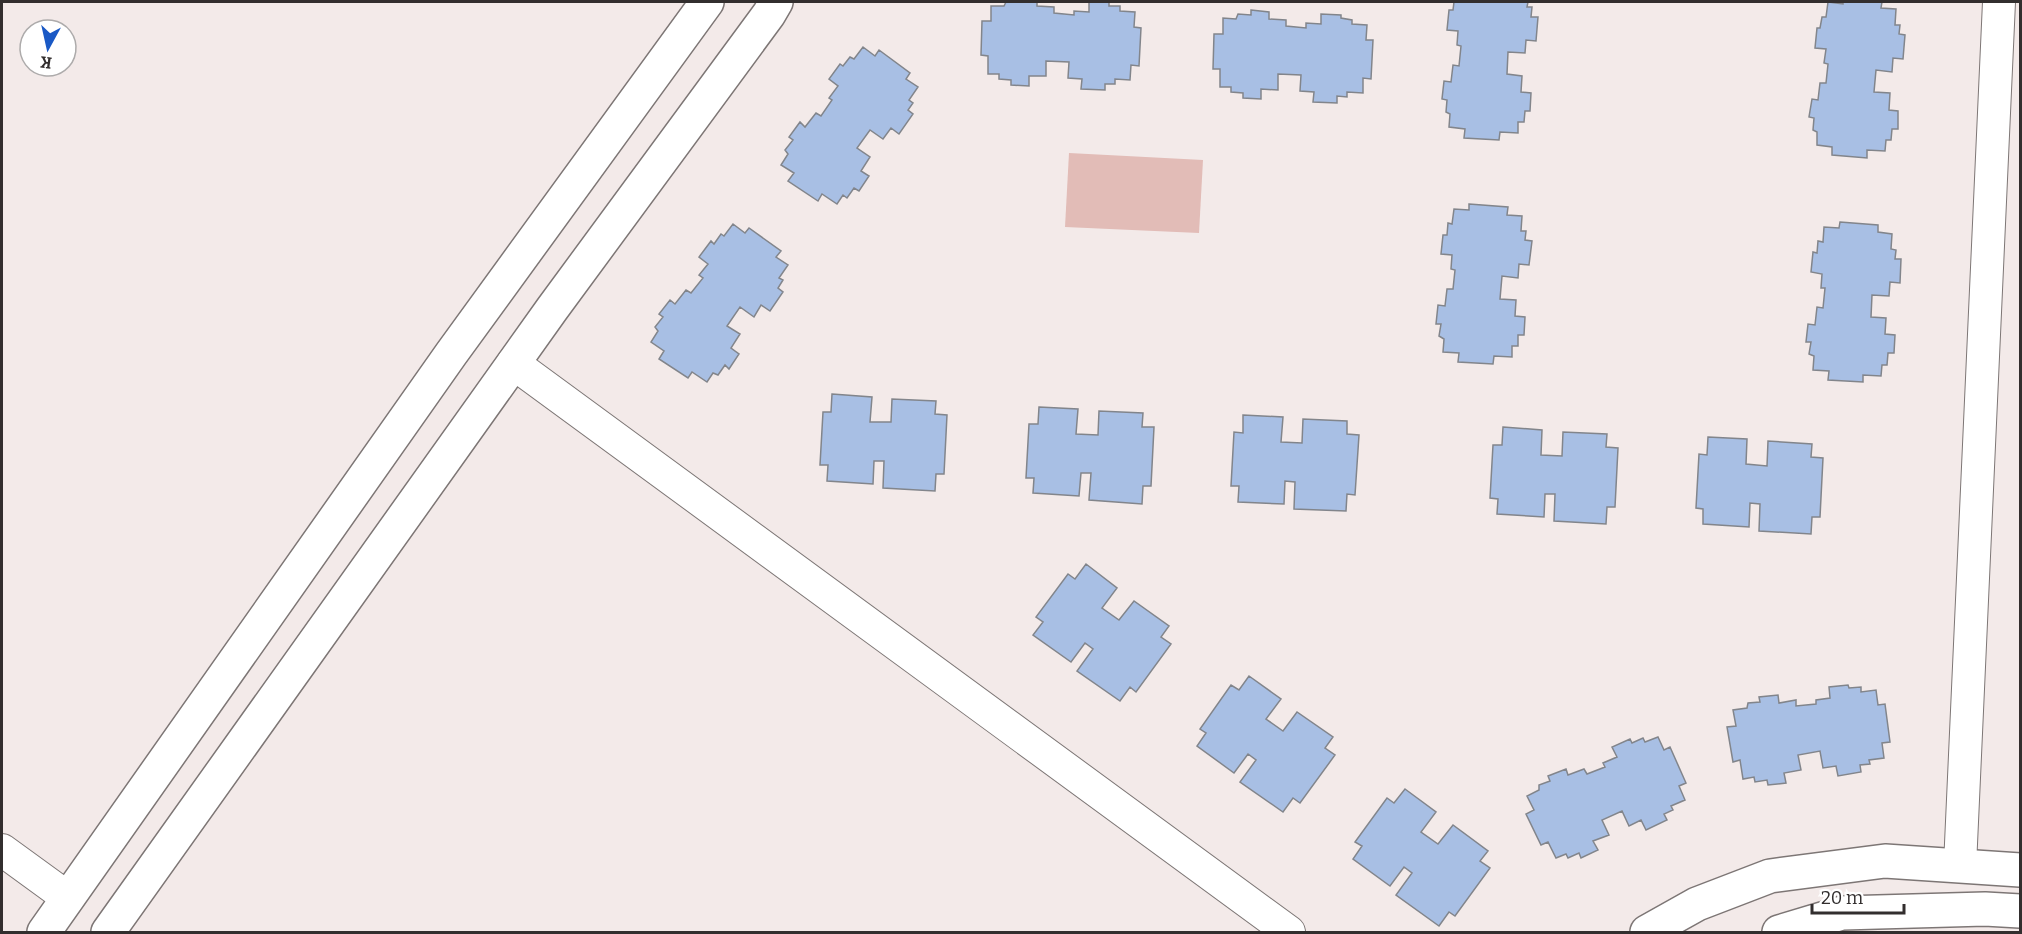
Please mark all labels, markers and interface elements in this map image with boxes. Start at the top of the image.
north arrow [18,18,78,78]
text: K [38,52,53,73]
scale bar [1812,877,1904,915]
text: 20 m [1821,887,1863,909]

